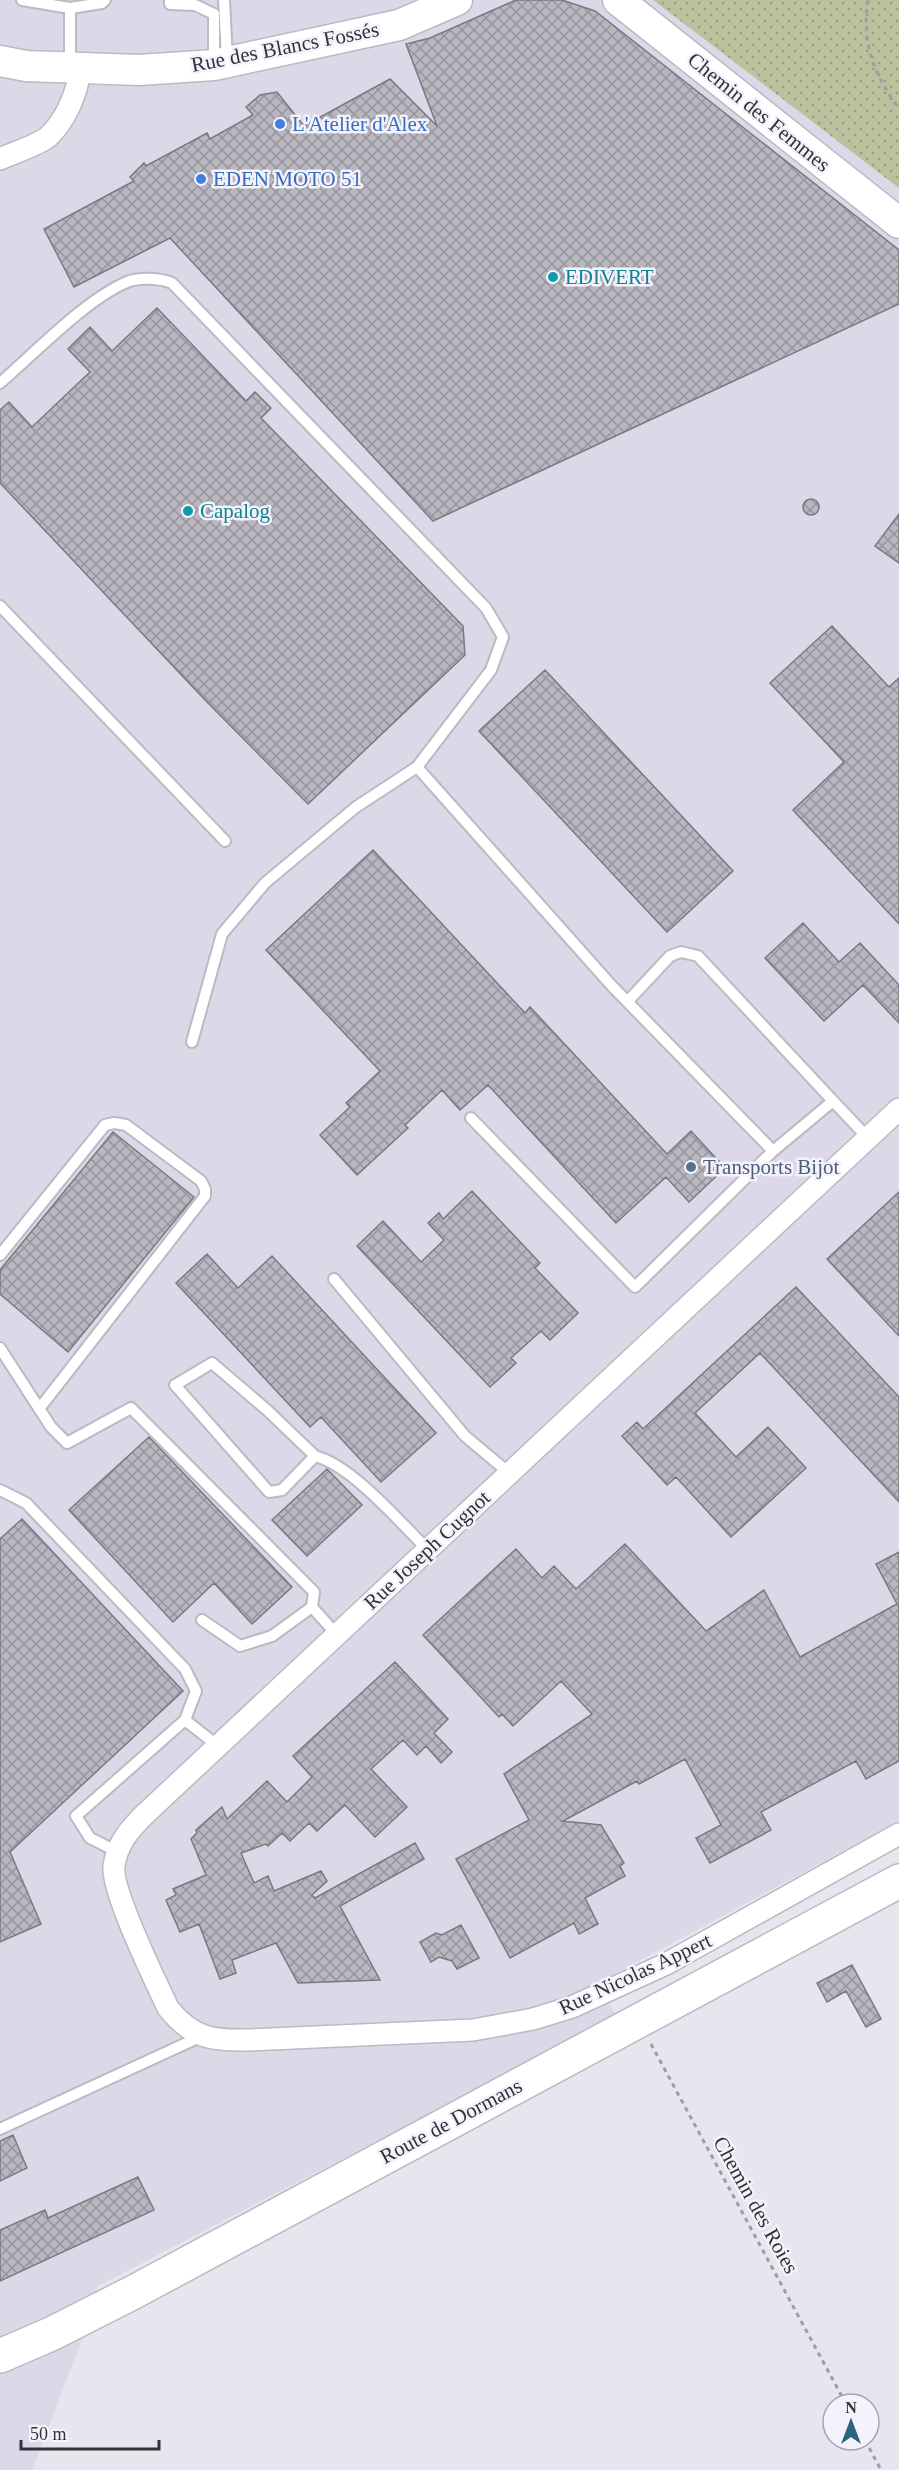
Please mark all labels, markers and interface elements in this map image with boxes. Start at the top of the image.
street label: Rue des Blancs Fossés [189,17,381,77]
street label: Chemin des Femmes [683,47,835,177]
place label: L'Atelier d'Alex [292,112,428,136]
marker: L'Atelier d'Alex [273,117,287,131]
place label: EDEN MOTO 51 [213,167,362,191]
marker: EDEN MOTO 51 [194,172,208,186]
place label: EDIVERT [565,265,654,289]
marker: EDIVERT [546,270,560,284]
place label: Capalog [200,499,270,523]
marker: Capalog [181,504,195,518]
place label: Transports Bijot [703,1155,840,1179]
marker: Transports Bijot [684,1160,698,1174]
street label: Rue Joseph Cugnot [359,1485,495,1614]
street label: Rue Nicolas Appert [555,1928,715,2020]
street label: Route de Dormans [376,2073,526,2169]
street label: Chemin des Roies [708,2132,804,2278]
north arrow [821,2392,881,2452]
text: N [845,2399,857,2416]
scale bar [21,2413,159,2451]
text: 50 m [30,2424,67,2444]

